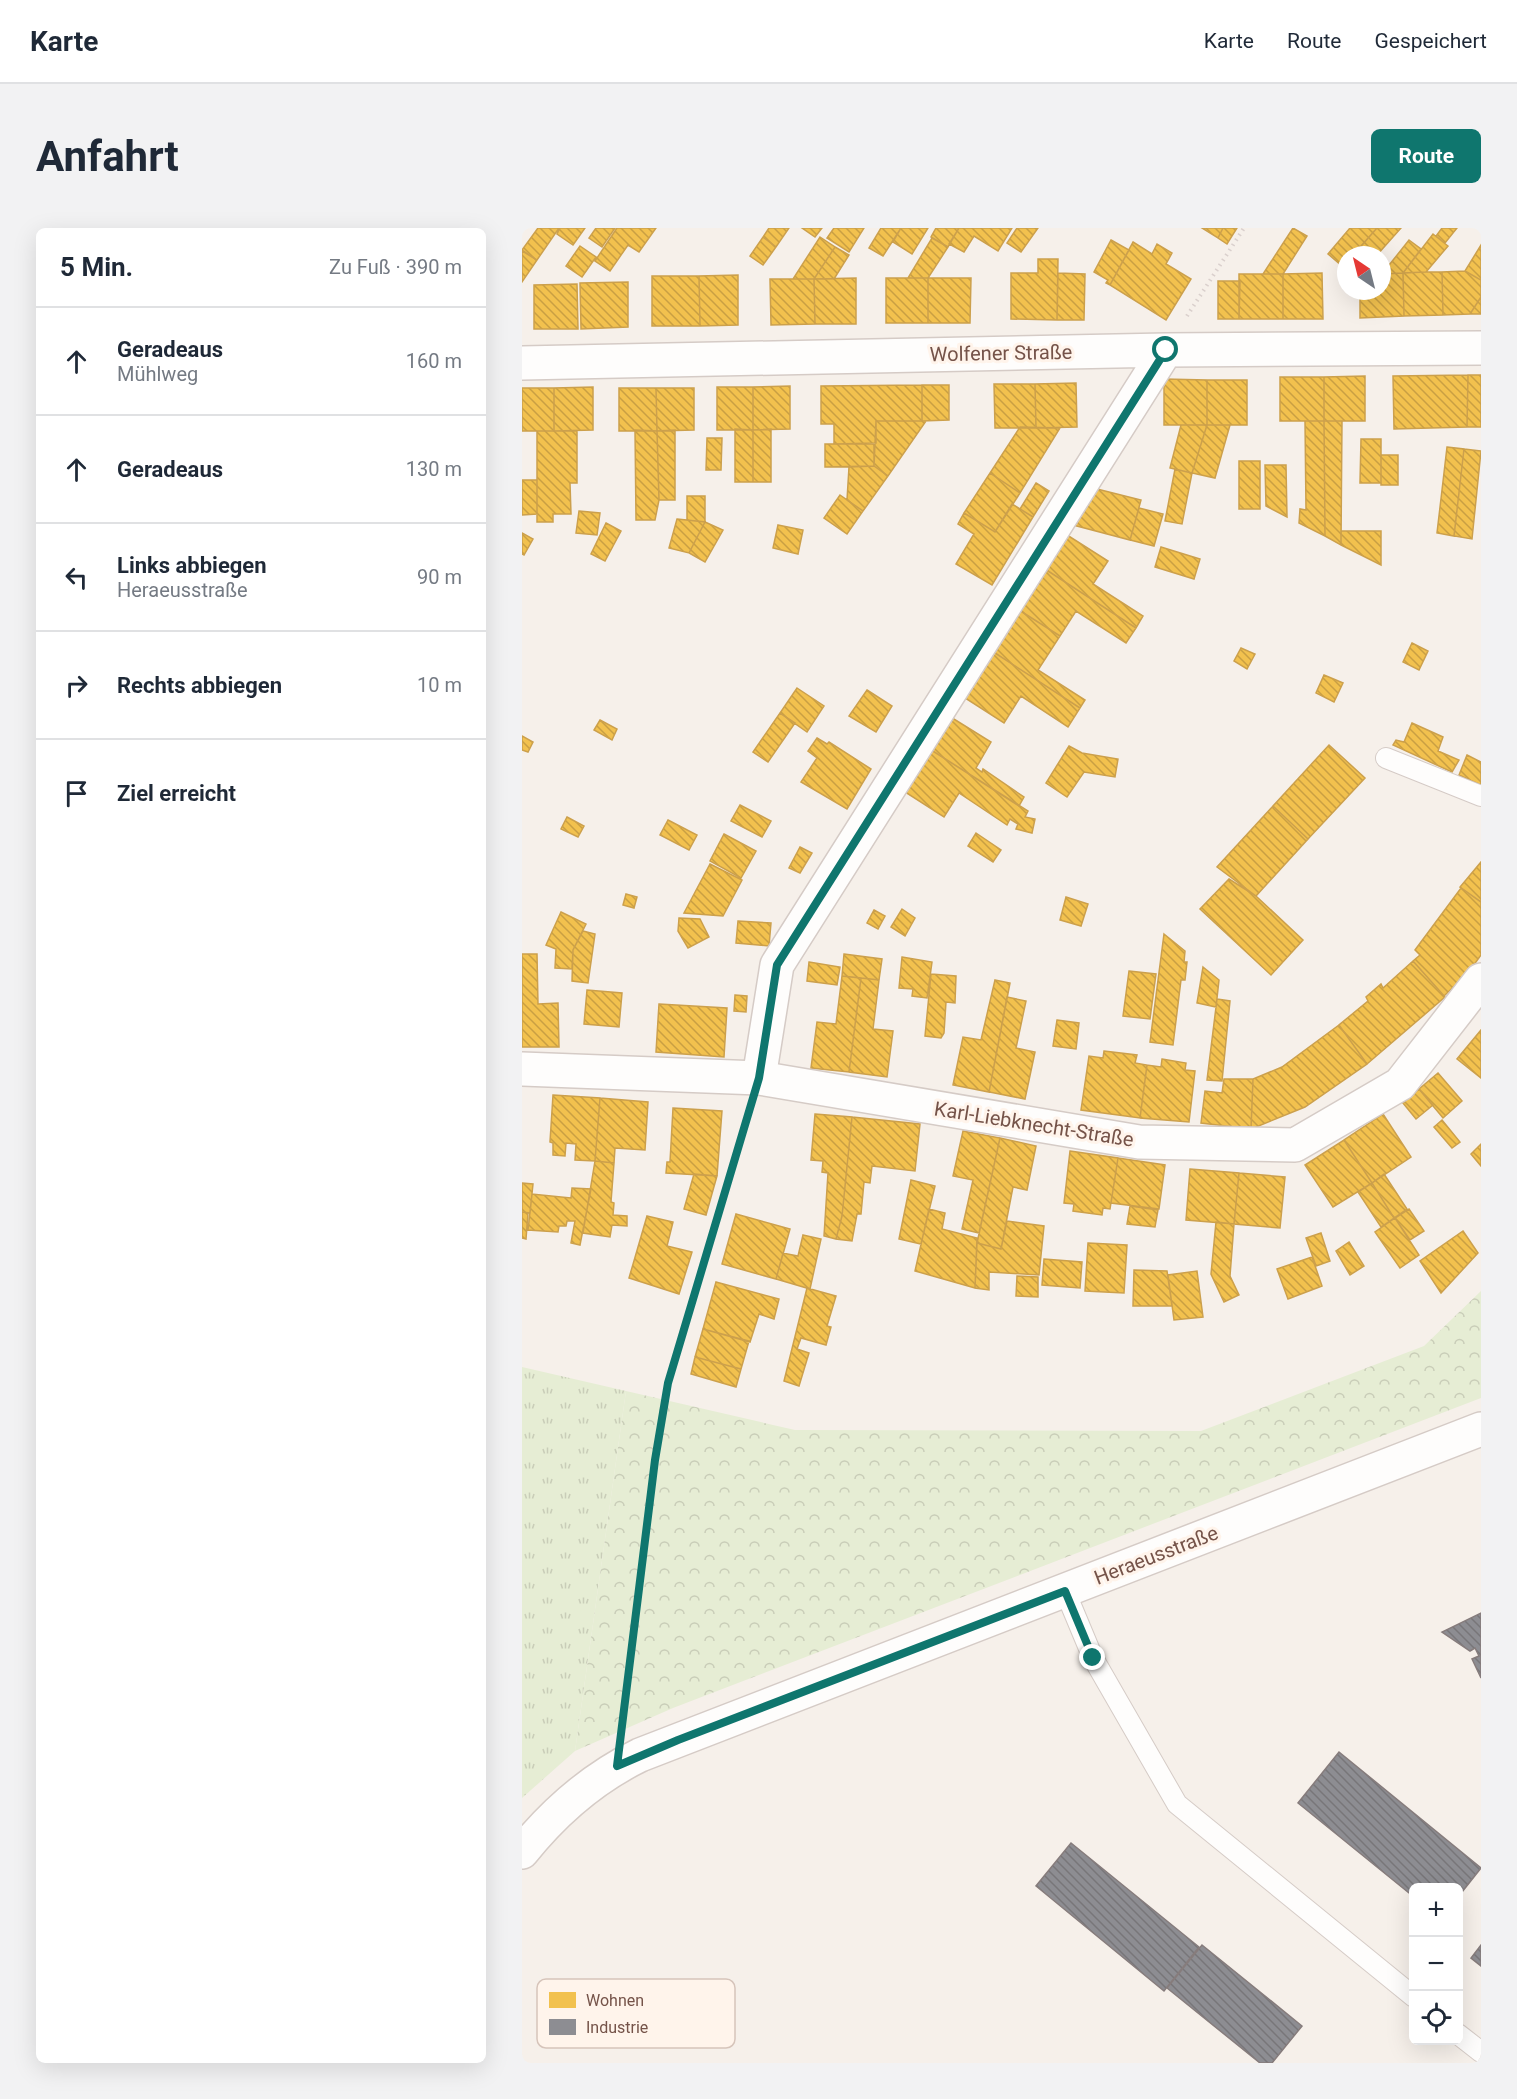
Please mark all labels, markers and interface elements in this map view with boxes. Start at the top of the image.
text: Karte [30,25,98,58]
text: Karte [1204,29,1254,53]
text: Route [1287,29,1341,53]
text: Gespeichert [1374,29,1487,53]
button: Route [1371,129,1481,183]
text: Anfahrt [36,132,179,181]
north arrow [1337,246,1391,300]
text: 5 Min. [60,252,133,282]
text: Zu Fuß · 390 m [329,255,462,279]
route start [1152,336,1178,362]
text: Geradeaus [117,337,223,362]
street label: Wolfener Straße [929,340,1073,366]
icon: ahead [60,345,93,378]
text: 160 m [406,349,462,373]
text: Mühlweg [117,362,198,386]
icon: ahead [60,453,93,486]
text: Geradeaus [117,457,223,482]
text: 130 m [406,457,462,481]
text: Links abbiegen [117,553,267,578]
icon: left [60,561,93,594]
text: 90 m [417,565,462,589]
text: Heraeusstraße [117,578,248,602]
icon: right [60,669,93,702]
text: Rechts abbiegen [117,673,282,698]
text: 10 m [417,673,462,697]
icon: arrive [60,777,93,810]
text: Ziel erreicht [117,781,236,806]
street label: Karl-Liebknecht-Straße [933,1096,1135,1152]
street label: Heraeusstraße [1091,1520,1221,1590]
route end [1079,1644,1105,1670]
map controls [1409,1883,1463,2045]
button: + [1409,1883,1463,1937]
button: − [1409,1937,1463,1991]
legend [537,1979,735,2048]
text: Wohnen [586,1991,644,2010]
button: locate [1409,1991,1463,2045]
text: Industrie [586,2018,648,2037]

